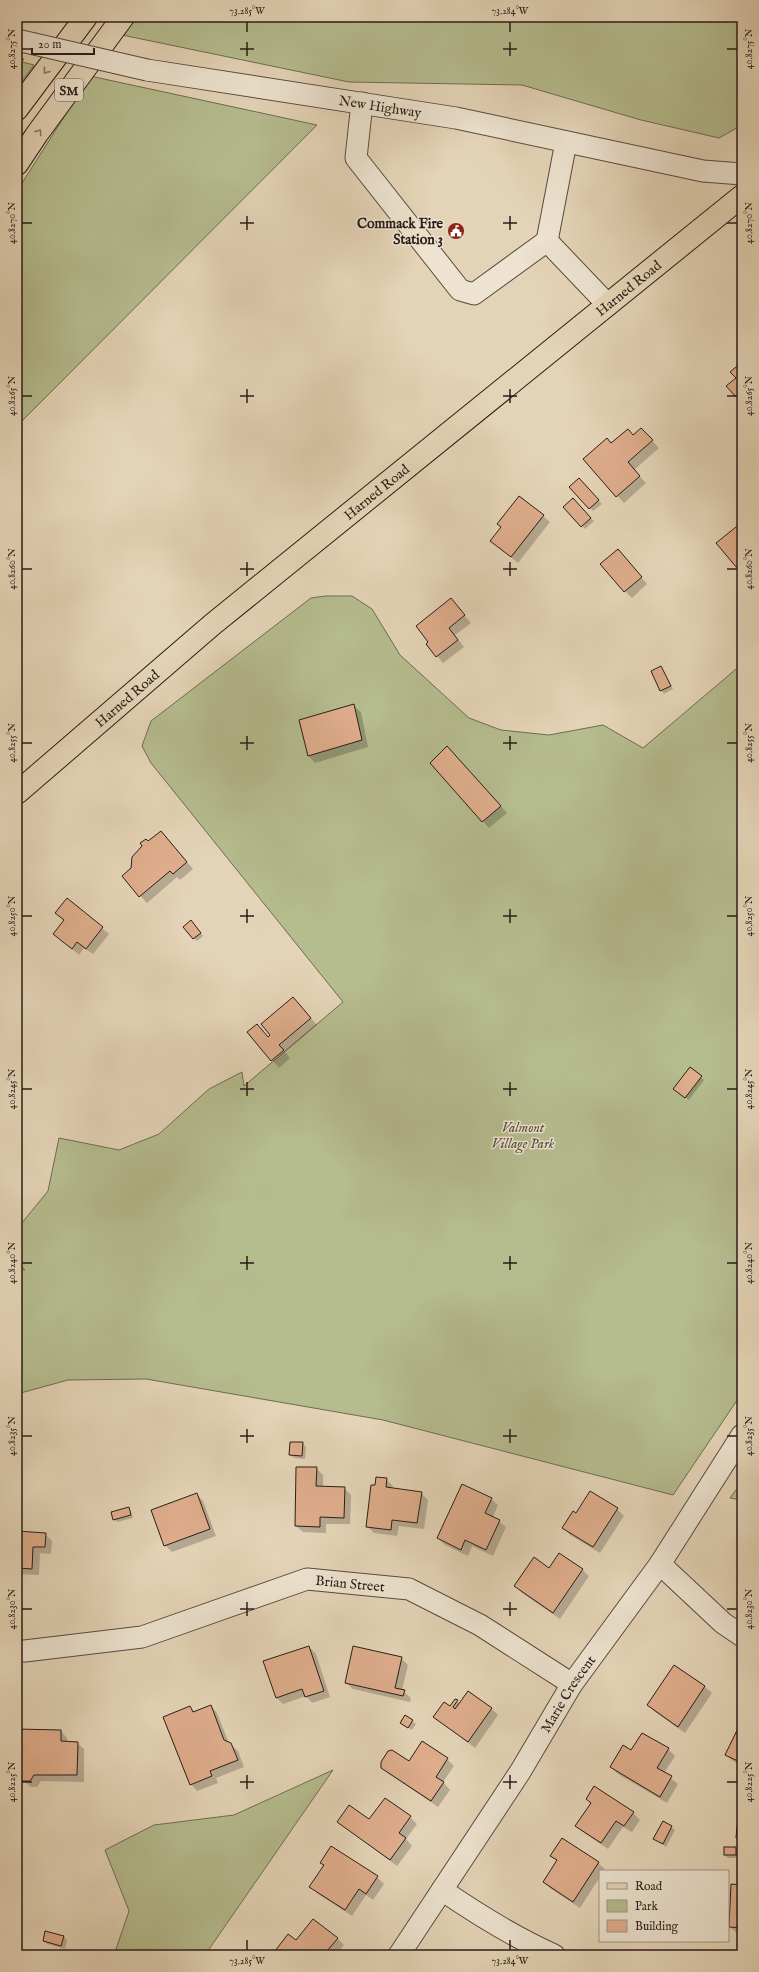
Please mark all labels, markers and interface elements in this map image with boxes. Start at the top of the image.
text: 73.285°W [229,5,265,18]
text: 73.284°W [492,5,529,18]
text: 40.8275°N [6,28,19,69]
text: 40.8275°N [743,28,756,69]
scale bar [32,30,94,56]
text: 20 m [38,37,61,52]
one-way arrow [43,66,50,73]
road number: SM [55,79,83,101]
street label: New Highway [338,92,423,123]
one-way arrow [34,129,41,136]
text: 40.8270°N [6,202,19,244]
text: 40.8270°N [743,202,756,244]
place label: Commack Fire Station 3 [357,215,444,249]
public building icon: Commack Fire Station 3 [446,221,466,241]
street label: Harned Road [592,256,666,321]
text: 40.8265°N [6,376,19,416]
text: 40.8265°N [743,376,756,416]
street label: Harned Road [341,460,414,525]
text: 40.8260°N [6,548,19,590]
text: 40.8260°N [743,548,756,590]
street label: Harned Road [92,666,164,732]
text: 40.8255°N [6,723,19,763]
text: 40.8255°N [743,723,756,763]
text: 40.8250°N [6,895,19,936]
text: 40.8250°N [743,895,756,936]
text: 40.8245°N [6,1068,19,1109]
text: 40.8245°N [743,1068,756,1109]
park label: Valmont Village Park [492,1119,555,1154]
text: 40.8240°N [6,1242,19,1284]
text: 40.8240°N [743,1242,756,1284]
text: 40.8235°N [6,1416,19,1456]
text: 40.8235°N [743,1416,756,1456]
street label: Brian Street [314,1572,386,1597]
text: 40.8230°N [6,1588,19,1630]
text: 40.8230°N [743,1588,756,1630]
street label: Marie Crescent [537,1652,600,1736]
text: 40.8225°N [6,1761,19,1802]
text: 40.8225°N [743,1761,756,1802]
legend [599,1870,729,1942]
text: Road [635,1879,663,1894]
text: Park [635,1899,658,1914]
text: Building [635,1919,679,1934]
text: 73.285°W [229,1955,265,1968]
text: 73.284°W [492,1955,529,1968]

